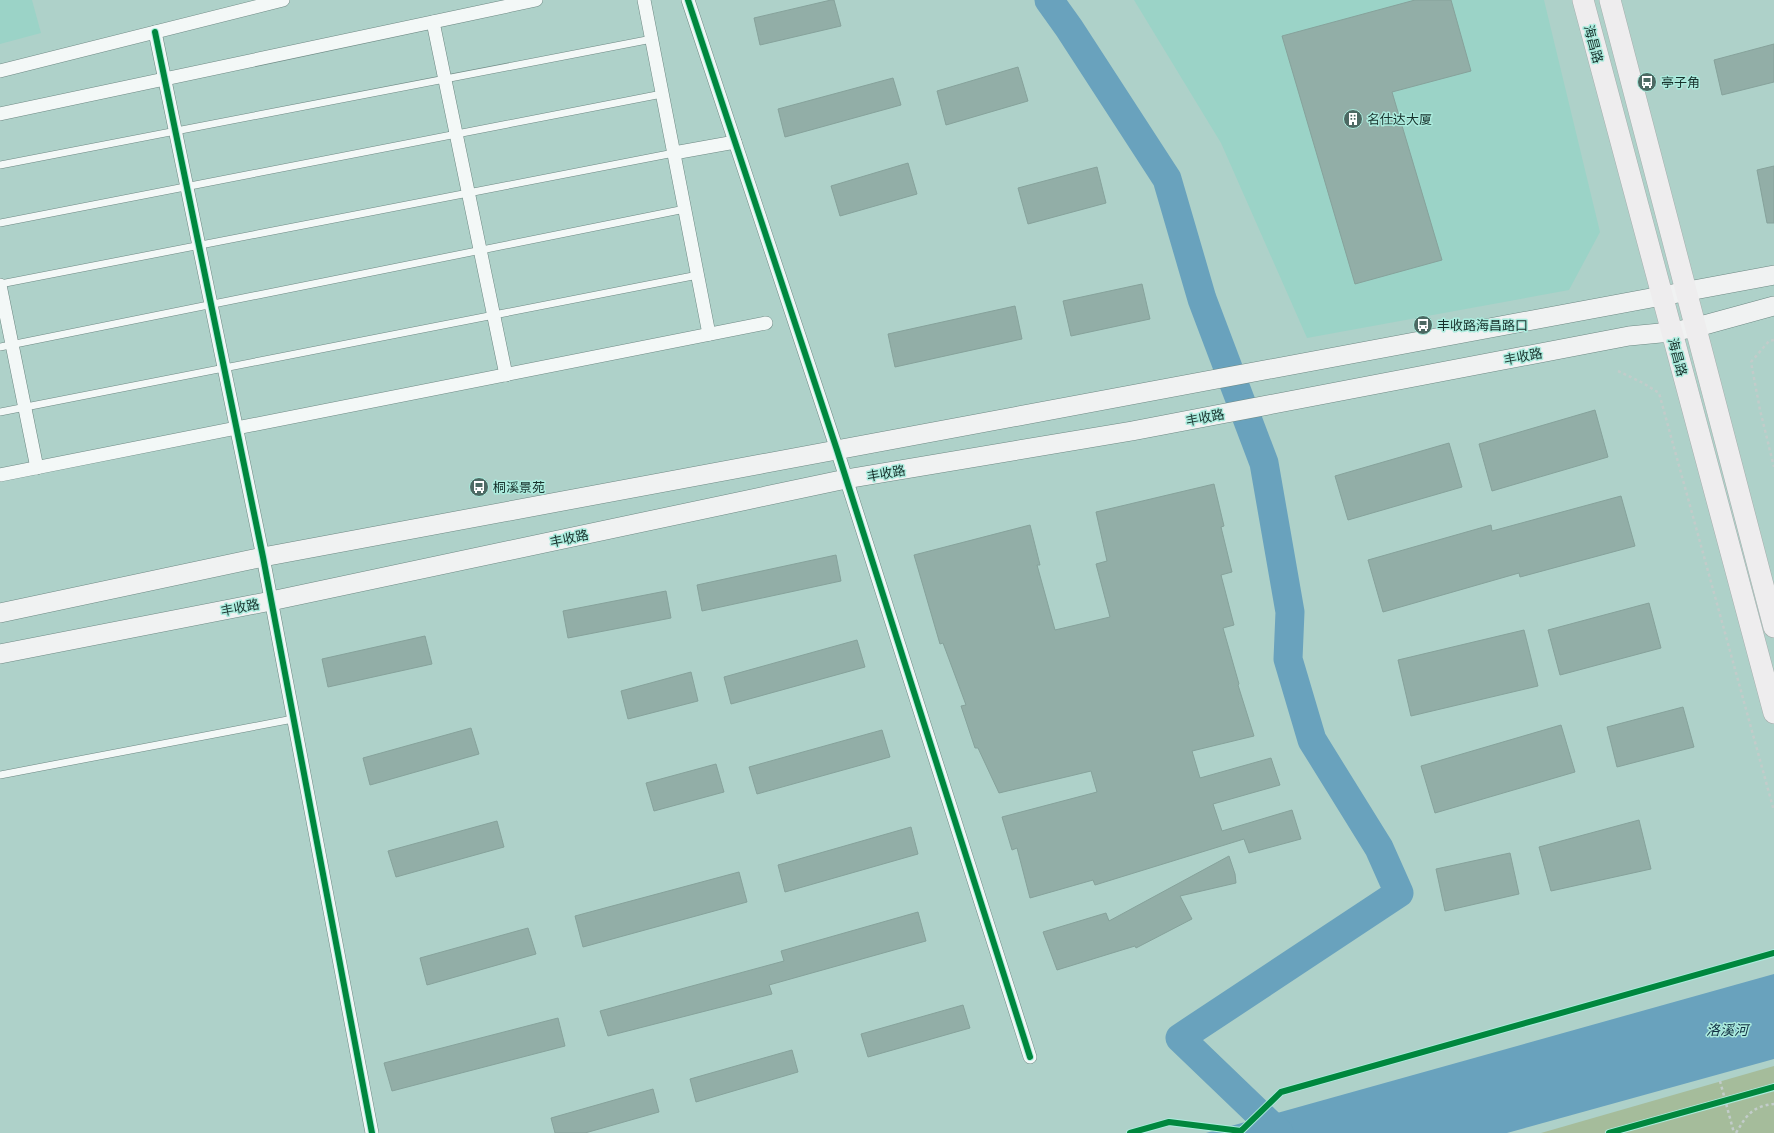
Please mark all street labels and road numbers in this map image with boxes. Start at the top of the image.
street label: 海昌路 [1581,23,1606,65]
street label: 海昌路 [1665,336,1690,378]
street label: 丰收路 [1503,345,1544,368]
street label: 丰收路 [1185,406,1226,429]
street label: 丰收路 [866,463,907,484]
street label: 丰收路 [548,527,590,550]
street label: 丰收路 [220,596,261,619]

